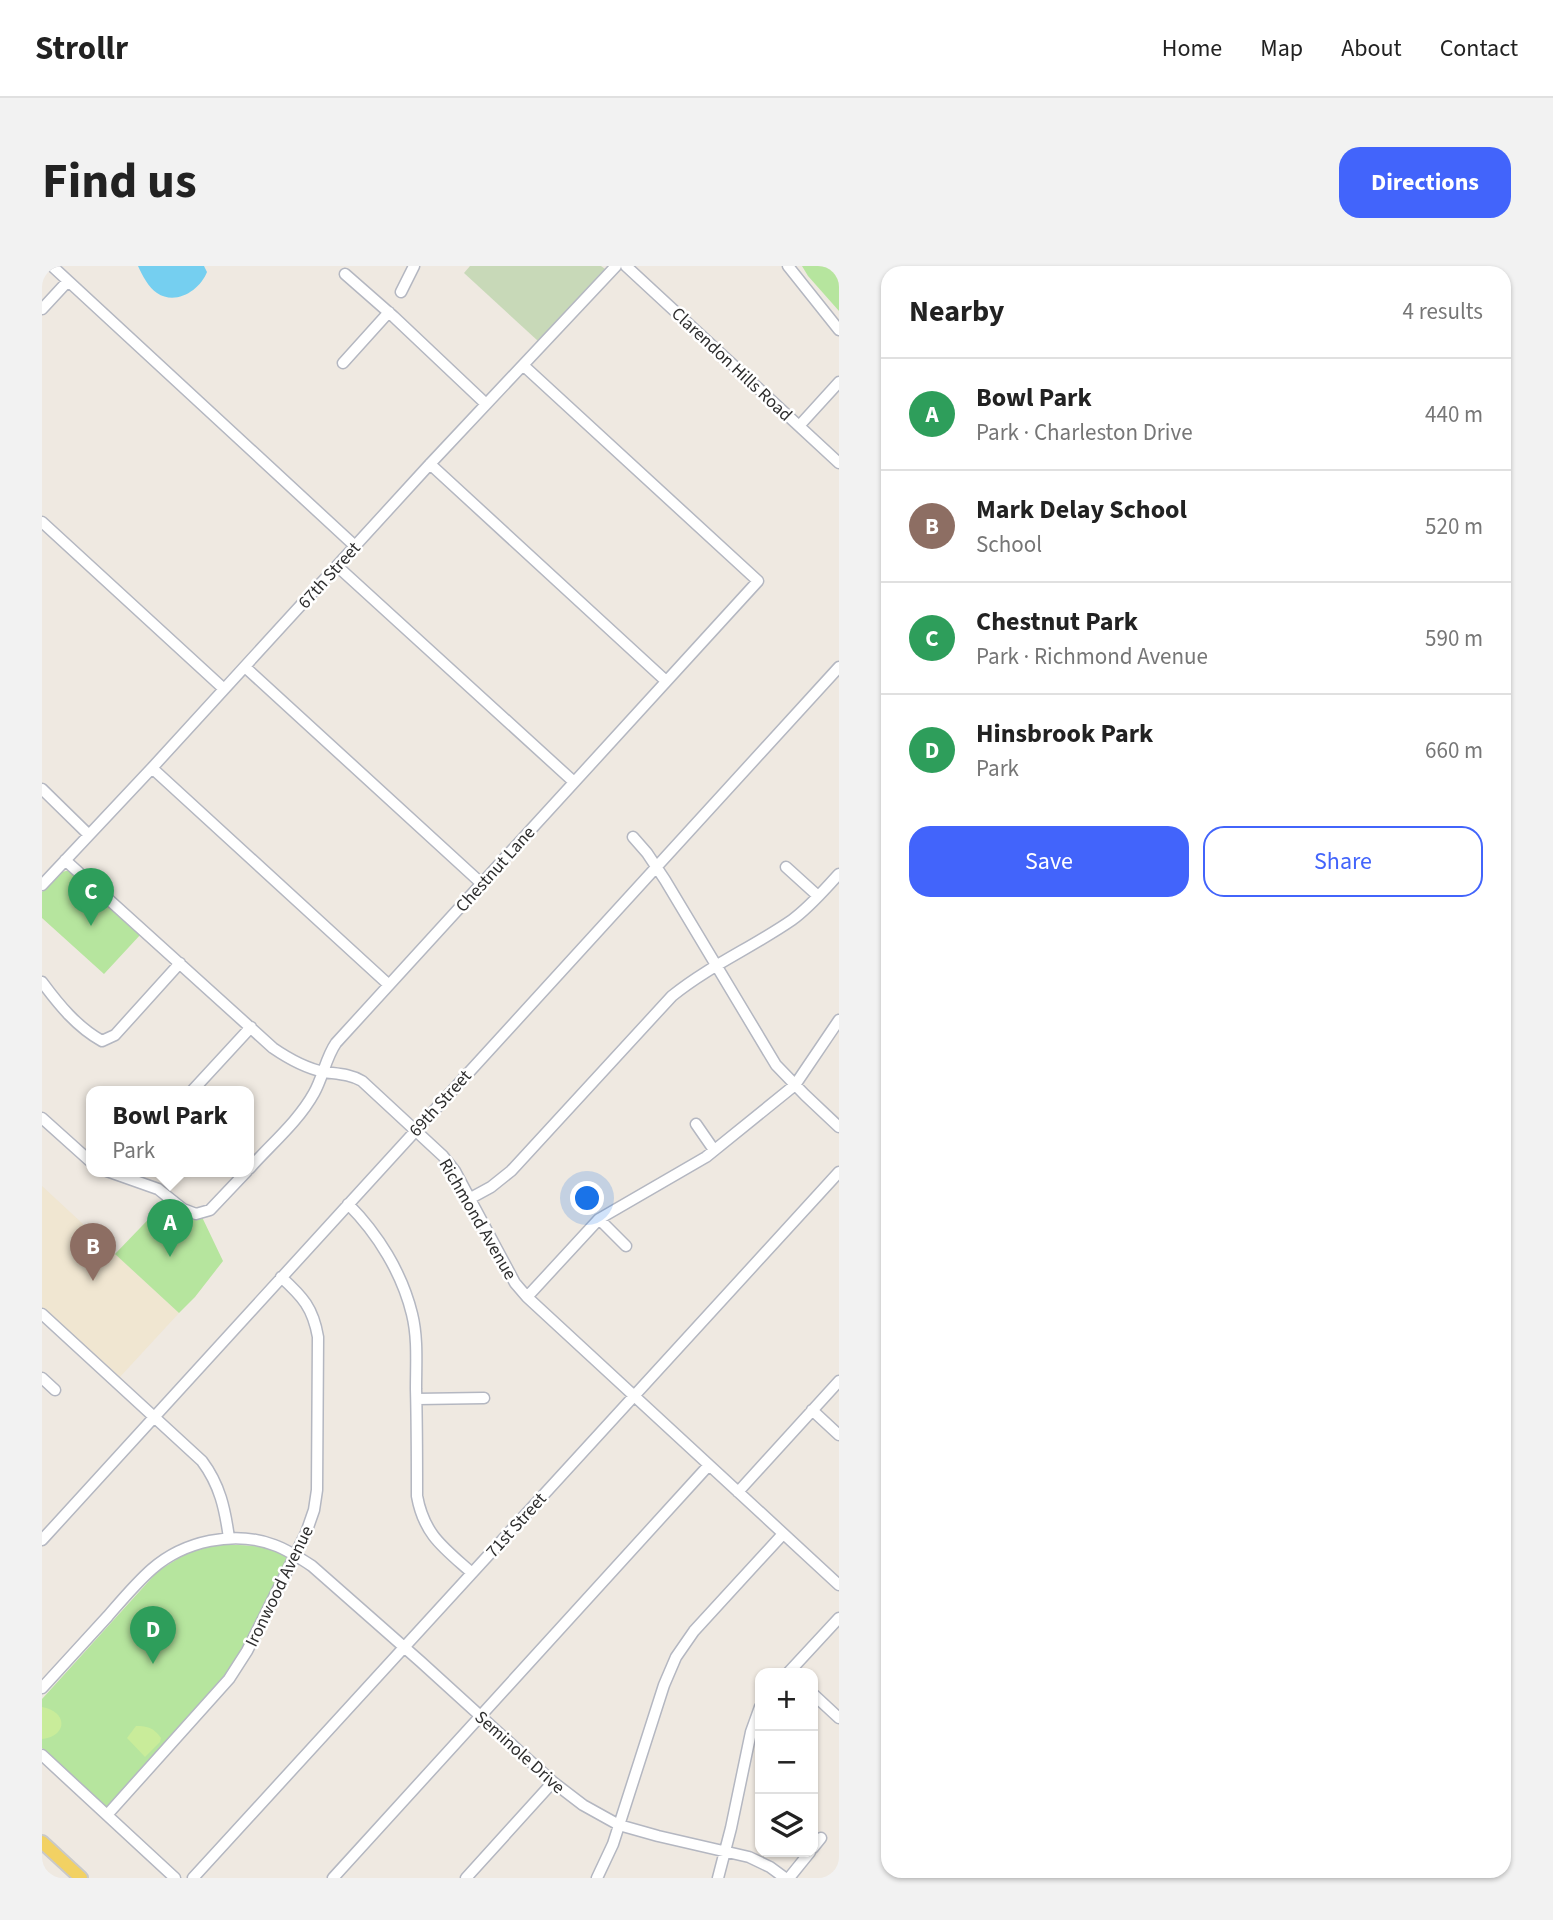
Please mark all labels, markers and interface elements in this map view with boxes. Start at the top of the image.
text: Strollr [35,25,128,72]
text: Home [1162,31,1222,66]
text: Map [1260,31,1303,66]
text: About [1341,31,1402,66]
text: Contact [1440,31,1518,66]
text: Find us [42,147,197,217]
button: Directions [1339,147,1511,218]
text: Nearby [909,290,1004,333]
text: 4 results [1403,295,1483,328]
street label: Clarendon Hills Road [666,302,798,427]
text: Bowl Park [976,379,1092,416]
text: A [925,398,939,431]
text: 440 m [1425,398,1483,431]
text: Park · Charleston Drive [976,416,1193,449]
text: Mark Delay School [976,491,1187,528]
text: B [925,510,939,543]
text: 520 m [1425,510,1483,543]
text: School [976,528,1042,561]
street label: 67th Street [292,536,366,614]
text: Chestnut Park [976,603,1138,640]
text: C [925,622,939,655]
text: 590 m [1425,622,1483,655]
text: Park · Richmond Avenue [976,640,1208,673]
text: Hinsbrook Park [976,715,1153,752]
text: D [925,734,939,767]
text: 660 m [1425,734,1483,767]
text: Park [976,752,1019,785]
street label: Chestnut Lane [450,821,541,918]
button: Save [909,826,1189,897]
button: Share [1203,826,1483,897]
pin: C [68,868,114,926]
street label: 69th Street [403,1064,477,1142]
popup [86,1086,254,1177]
text: Bowl Park [112,1097,228,1134]
text: Park [112,1134,155,1167]
street label: Richmond Avenue [433,1154,522,1285]
your location [570,1181,604,1215]
pin: A [147,1199,193,1257]
pin: B [70,1223,116,1281]
street label: 71st Street [480,1487,552,1563]
street label: Ironwood Avenue [239,1521,320,1651]
pin: D [130,1606,176,1664]
map controls [755,1668,818,1857]
button: + [755,1668,818,1731]
street label: Seminole Drive [469,1705,570,1800]
button: − [755,1731,818,1794]
button: layers [755,1794,818,1857]

